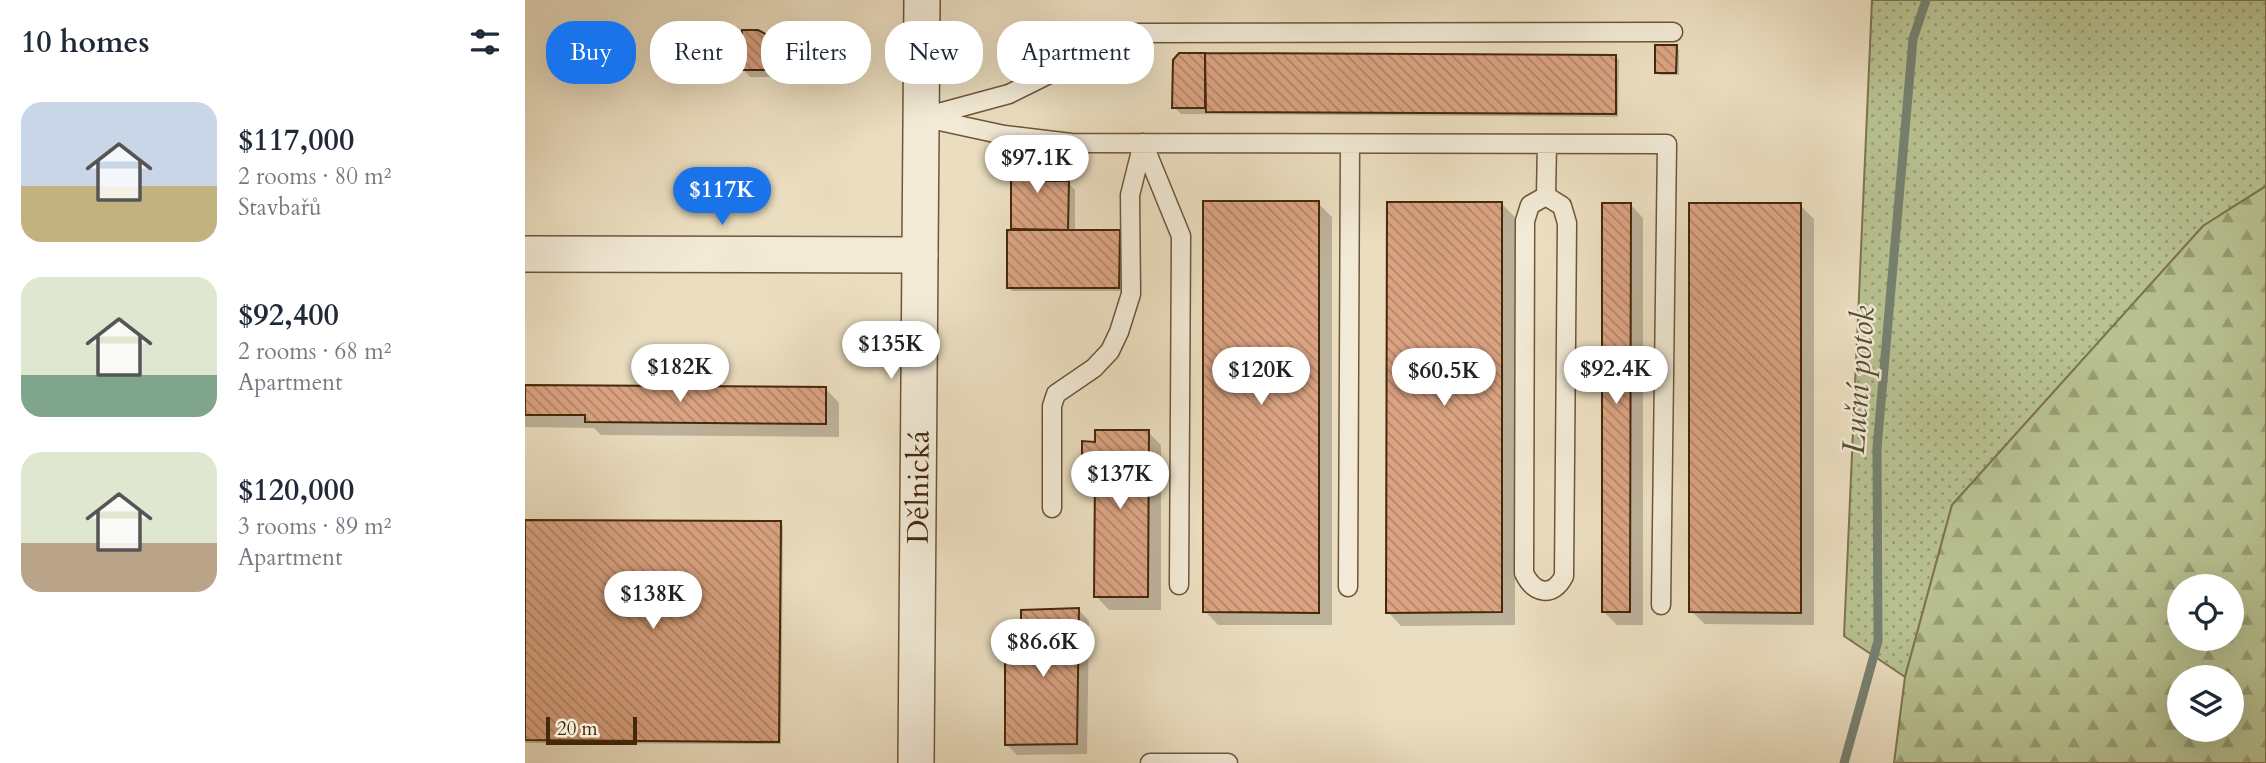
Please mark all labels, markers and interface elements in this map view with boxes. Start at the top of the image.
chip: Buy [546,21,636,84]
chip: Rent [650,21,747,84]
chip: Filters [761,21,871,84]
chip: New [885,21,983,84]
chip: Apartment [997,21,1154,84]
text: 10 homes [21,22,150,63]
icon: filters [466,23,504,61]
text: $117,000 [238,120,354,161]
icon: home [77,130,161,214]
pin: $97.1K [980,136,1094,195]
text: $97.1K [1001,142,1073,173]
text: 2 rooms · 80 m² [238,161,391,192]
pin: $117K [673,168,771,227]
text: $117K [689,174,755,205]
text: Stavbařů [238,192,322,223]
text: $92,400 [238,295,339,336]
water label: Luční potok [1832,304,1886,456]
icon: home [77,305,161,389]
pin: $135K [842,322,940,381]
text: $135K [858,328,924,359]
text: 2 rooms · 68 m² [238,336,391,367]
pin: $182K [631,344,729,404]
pin: $92.4K [1559,346,1673,406]
pin: $120K [1212,348,1310,407]
pin: $60.5K [1387,348,1501,408]
text: $182K [647,351,713,382]
text: $92.4K [1580,353,1652,384]
text: $120K [1228,354,1294,385]
text: $60.5K [1408,355,1480,386]
text: Apartment [238,367,342,398]
street label: Dělnická [897,430,939,544]
pin: $137K [1071,452,1169,511]
text: $137K [1087,458,1153,489]
text: $120,000 [238,470,354,511]
icon: home [77,480,161,564]
text: 3 rooms · 89 m² [238,511,391,542]
text: Apartment [238,542,342,573]
pin: $138K [604,572,702,631]
map controls [2167,574,2244,742]
button: locate [2167,574,2244,651]
text: $138K [620,578,686,609]
pin: $86.6K [986,620,1100,679]
text: $86.6K [1007,626,1079,657]
button: layers [2167,665,2244,742]
scale bar [546,714,637,746]
text: 20 m [557,716,598,742]

